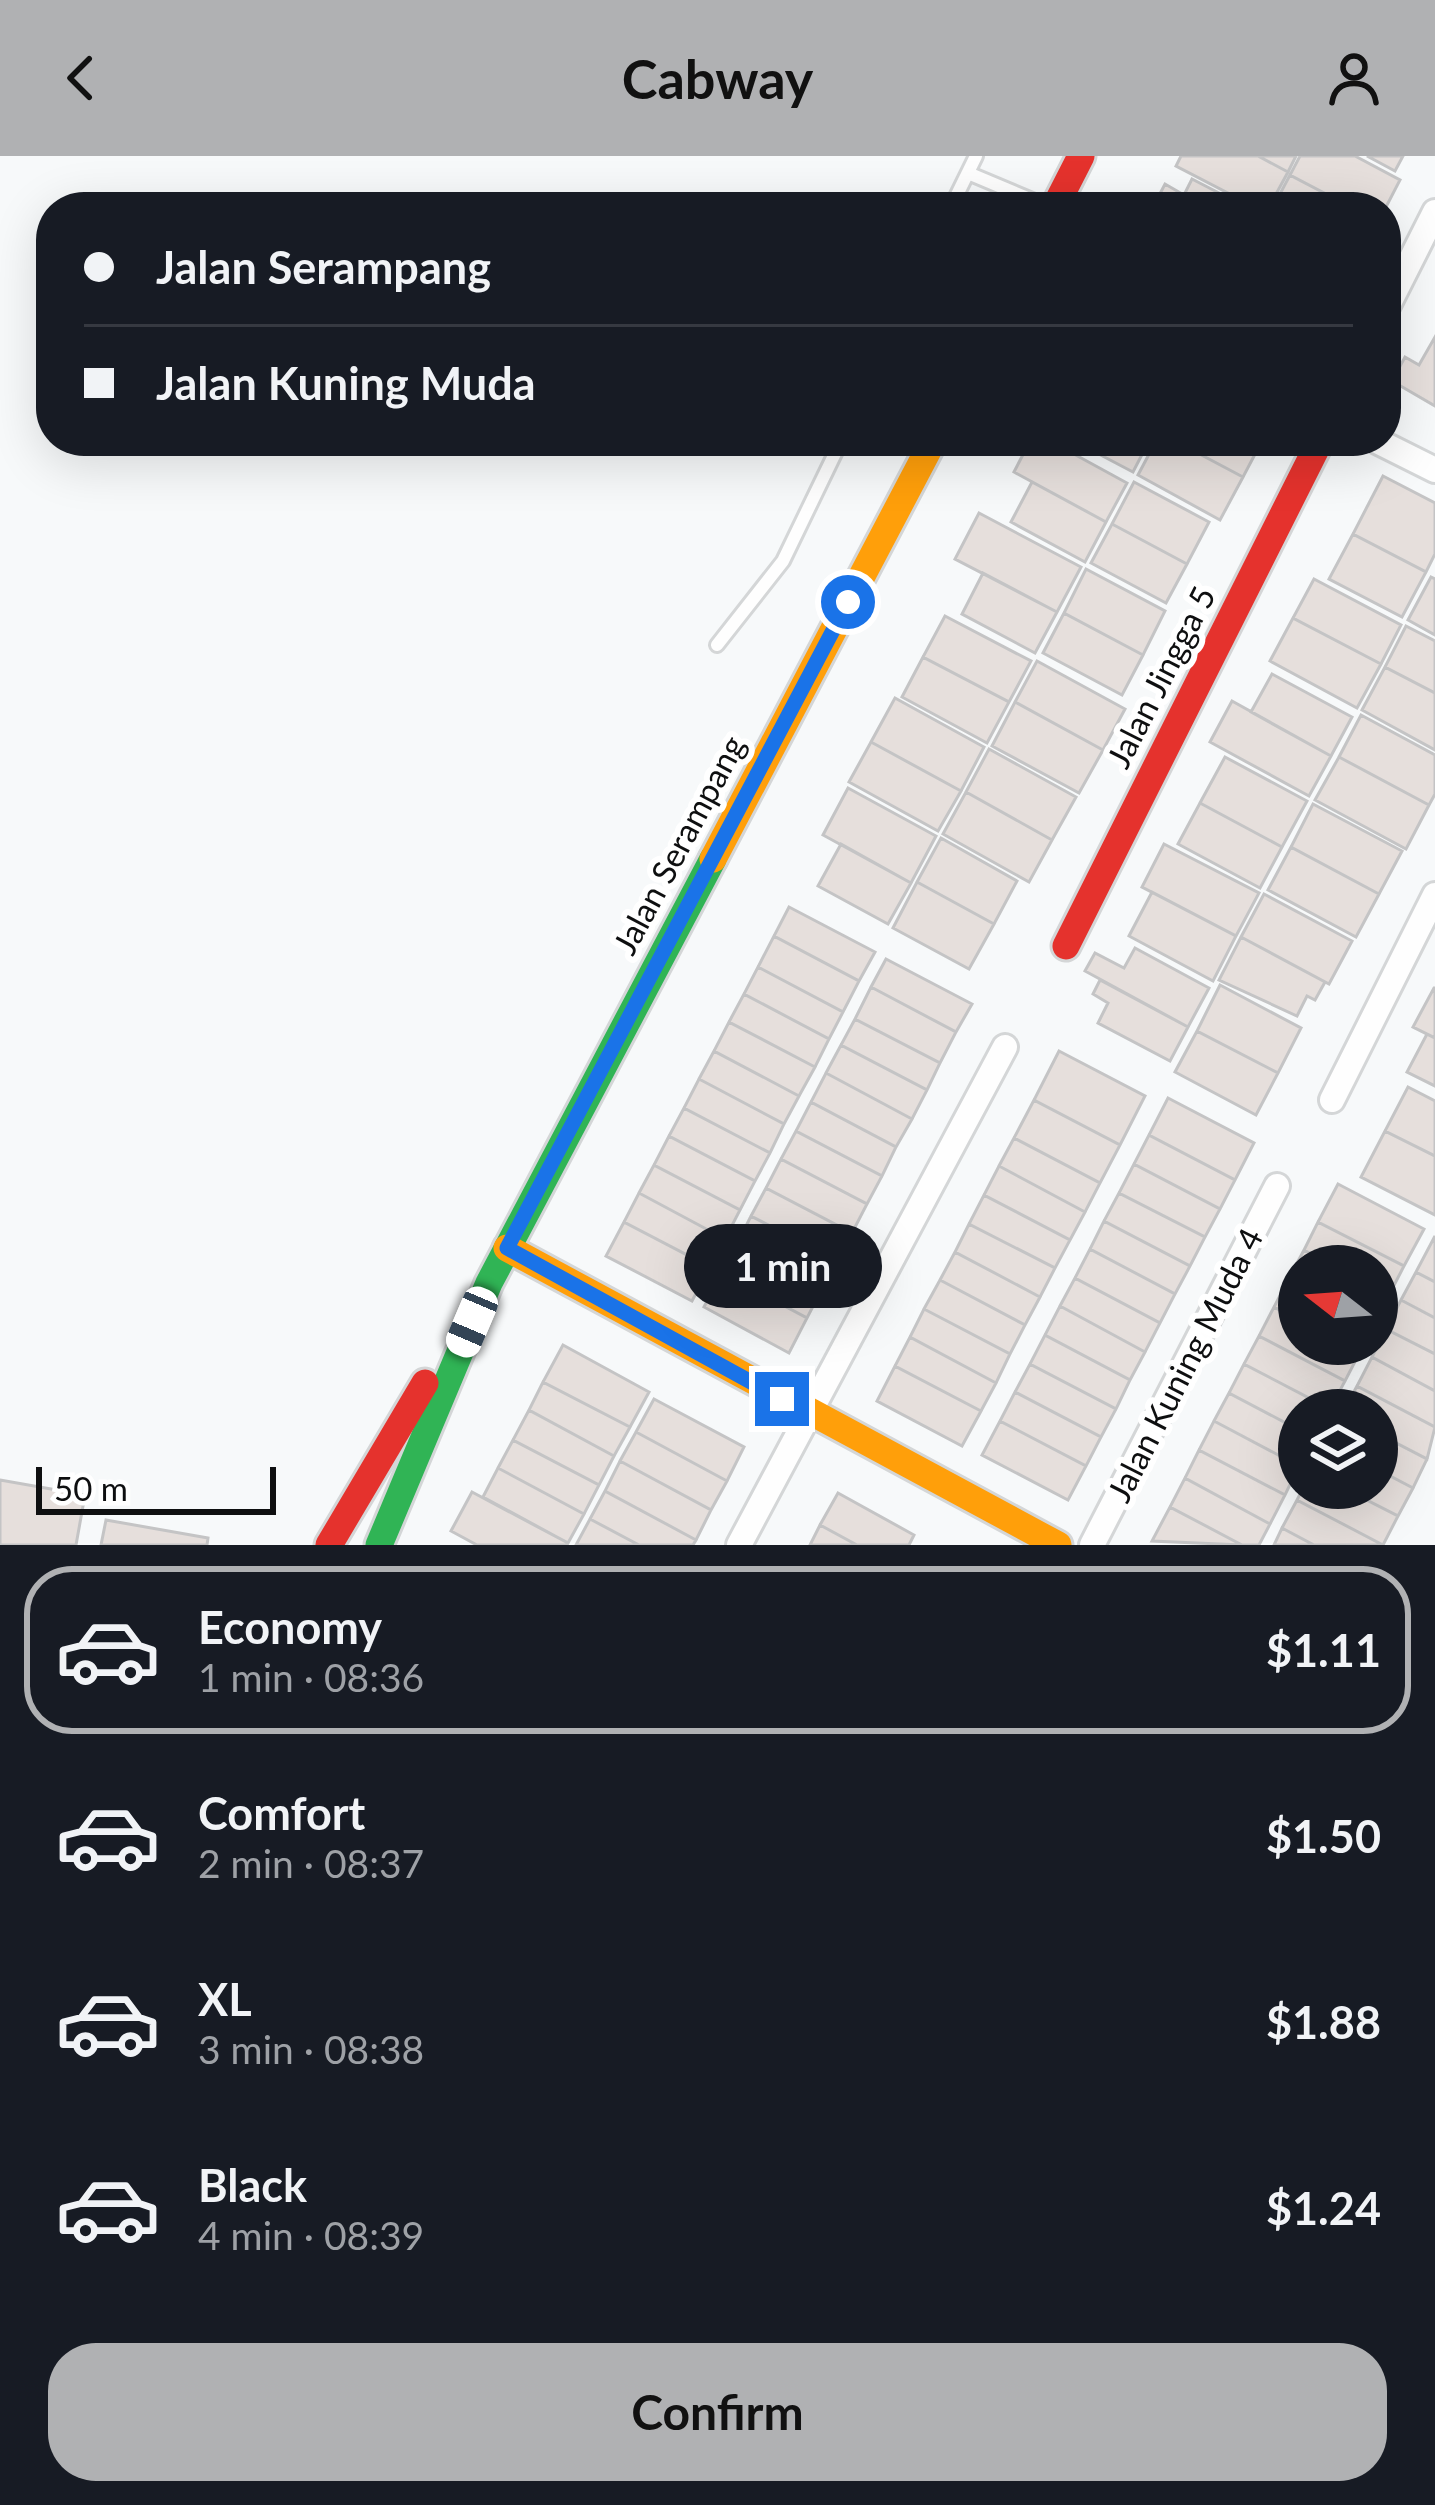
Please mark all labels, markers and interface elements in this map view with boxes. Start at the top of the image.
icon: back [48,45,114,111]
icon: person [1321,45,1387,111]
text: Cabway [622,46,813,111]
text: Jalan Serampang [156,240,491,294]
text: Jalan Kuning Muda [156,356,536,410]
route start [821,575,875,629]
street label: Jalan Jingga 5 [1097,579,1223,774]
street label: Jalan Serampang [604,728,753,961]
street label: Jalan Kuning Muda 4 [1098,1221,1270,1508]
callout: 1 min [683,1225,881,1309]
text: 1 min [735,1243,831,1289]
north arrow [1278,1245,1398,1365]
map controls [1278,1245,1398,1509]
car [441,1282,503,1362]
route end [755,1372,809,1426]
button: layers [1278,1389,1398,1509]
scale bar [36,1461,276,1514]
text: 50 m [54,1468,128,1508]
icon: car [54,1596,162,1704]
text: Economy [198,1600,382,1654]
text: $1.11 [1266,1623,1381,1677]
text: 1 min · 08:36 [198,1654,424,1700]
icon: car [54,1782,162,1890]
text: Comfort [198,1786,365,1840]
text: $1.50 [1266,1809,1381,1863]
text: 2 min · 08:37 [198,1840,424,1886]
icon: car [54,1968,162,2076]
text: XL [198,1972,252,2026]
text: $1.88 [1266,1995,1381,2049]
text: 3 min · 08:38 [198,2026,424,2072]
icon: car [54,2154,162,2262]
text: Black [198,2158,307,2212]
text: $1.24 [1266,2181,1381,2235]
text: 4 min · 08:39 [198,2212,424,2258]
button: Confirm [48,2343,1387,2481]

